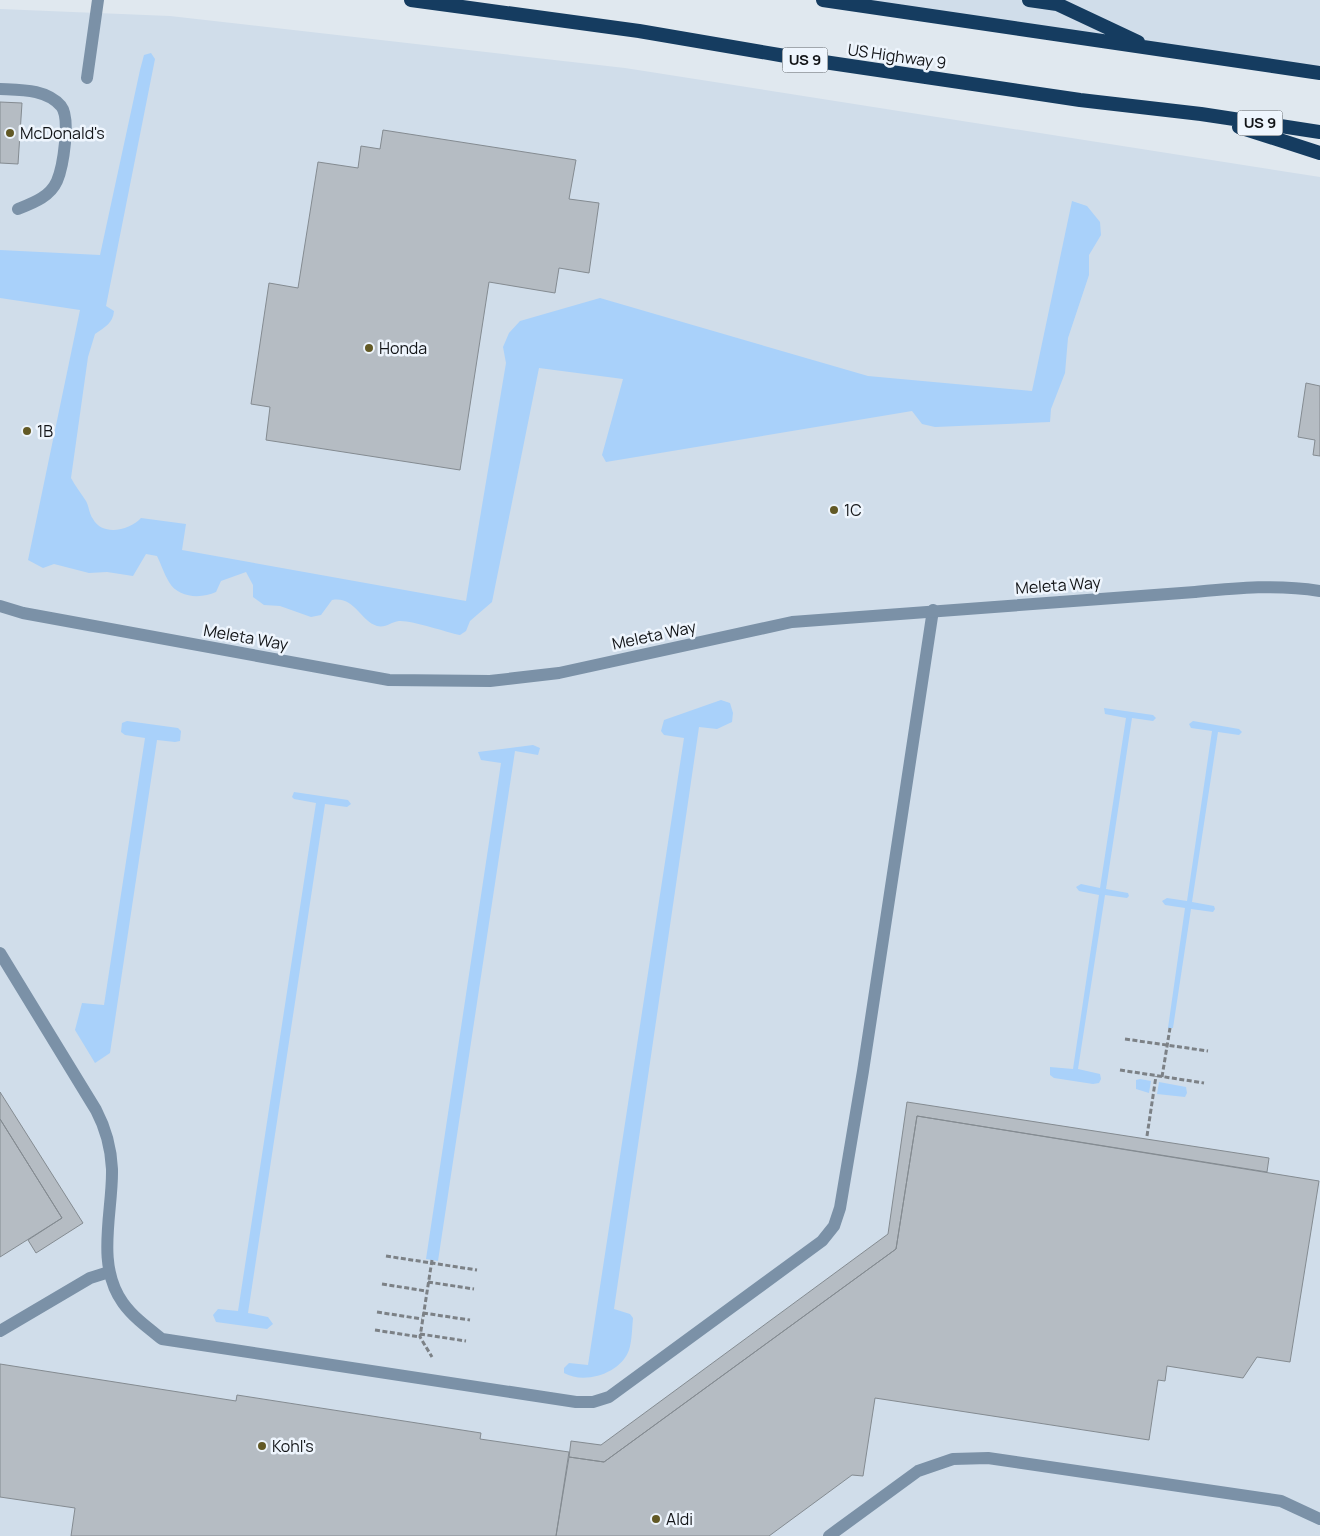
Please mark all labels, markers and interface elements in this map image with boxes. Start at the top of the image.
street label: US Highway 9 [846,38,948,74]
road number: US 9 [782,48,828,72]
road number: US 9 [1238,110,1282,136]
place label: McDonald's [20,122,105,144]
marker: McDonald's [4,127,16,139]
place label: Honda [379,337,427,359]
marker: Honda [363,342,375,354]
place label: 1B [37,420,53,442]
marker: 1B [21,425,33,437]
place label: 1C [844,499,862,521]
marker: 1C [828,504,840,516]
street label: Meleta Way [1015,571,1102,599]
street label: Meleta Way [610,615,699,655]
street label: Meleta Way [202,619,291,655]
place label: Kohl's [272,1435,314,1457]
marker: Kohl's [256,1440,268,1452]
place label: Aldi [666,1508,693,1530]
marker: Aldi [650,1513,662,1525]

